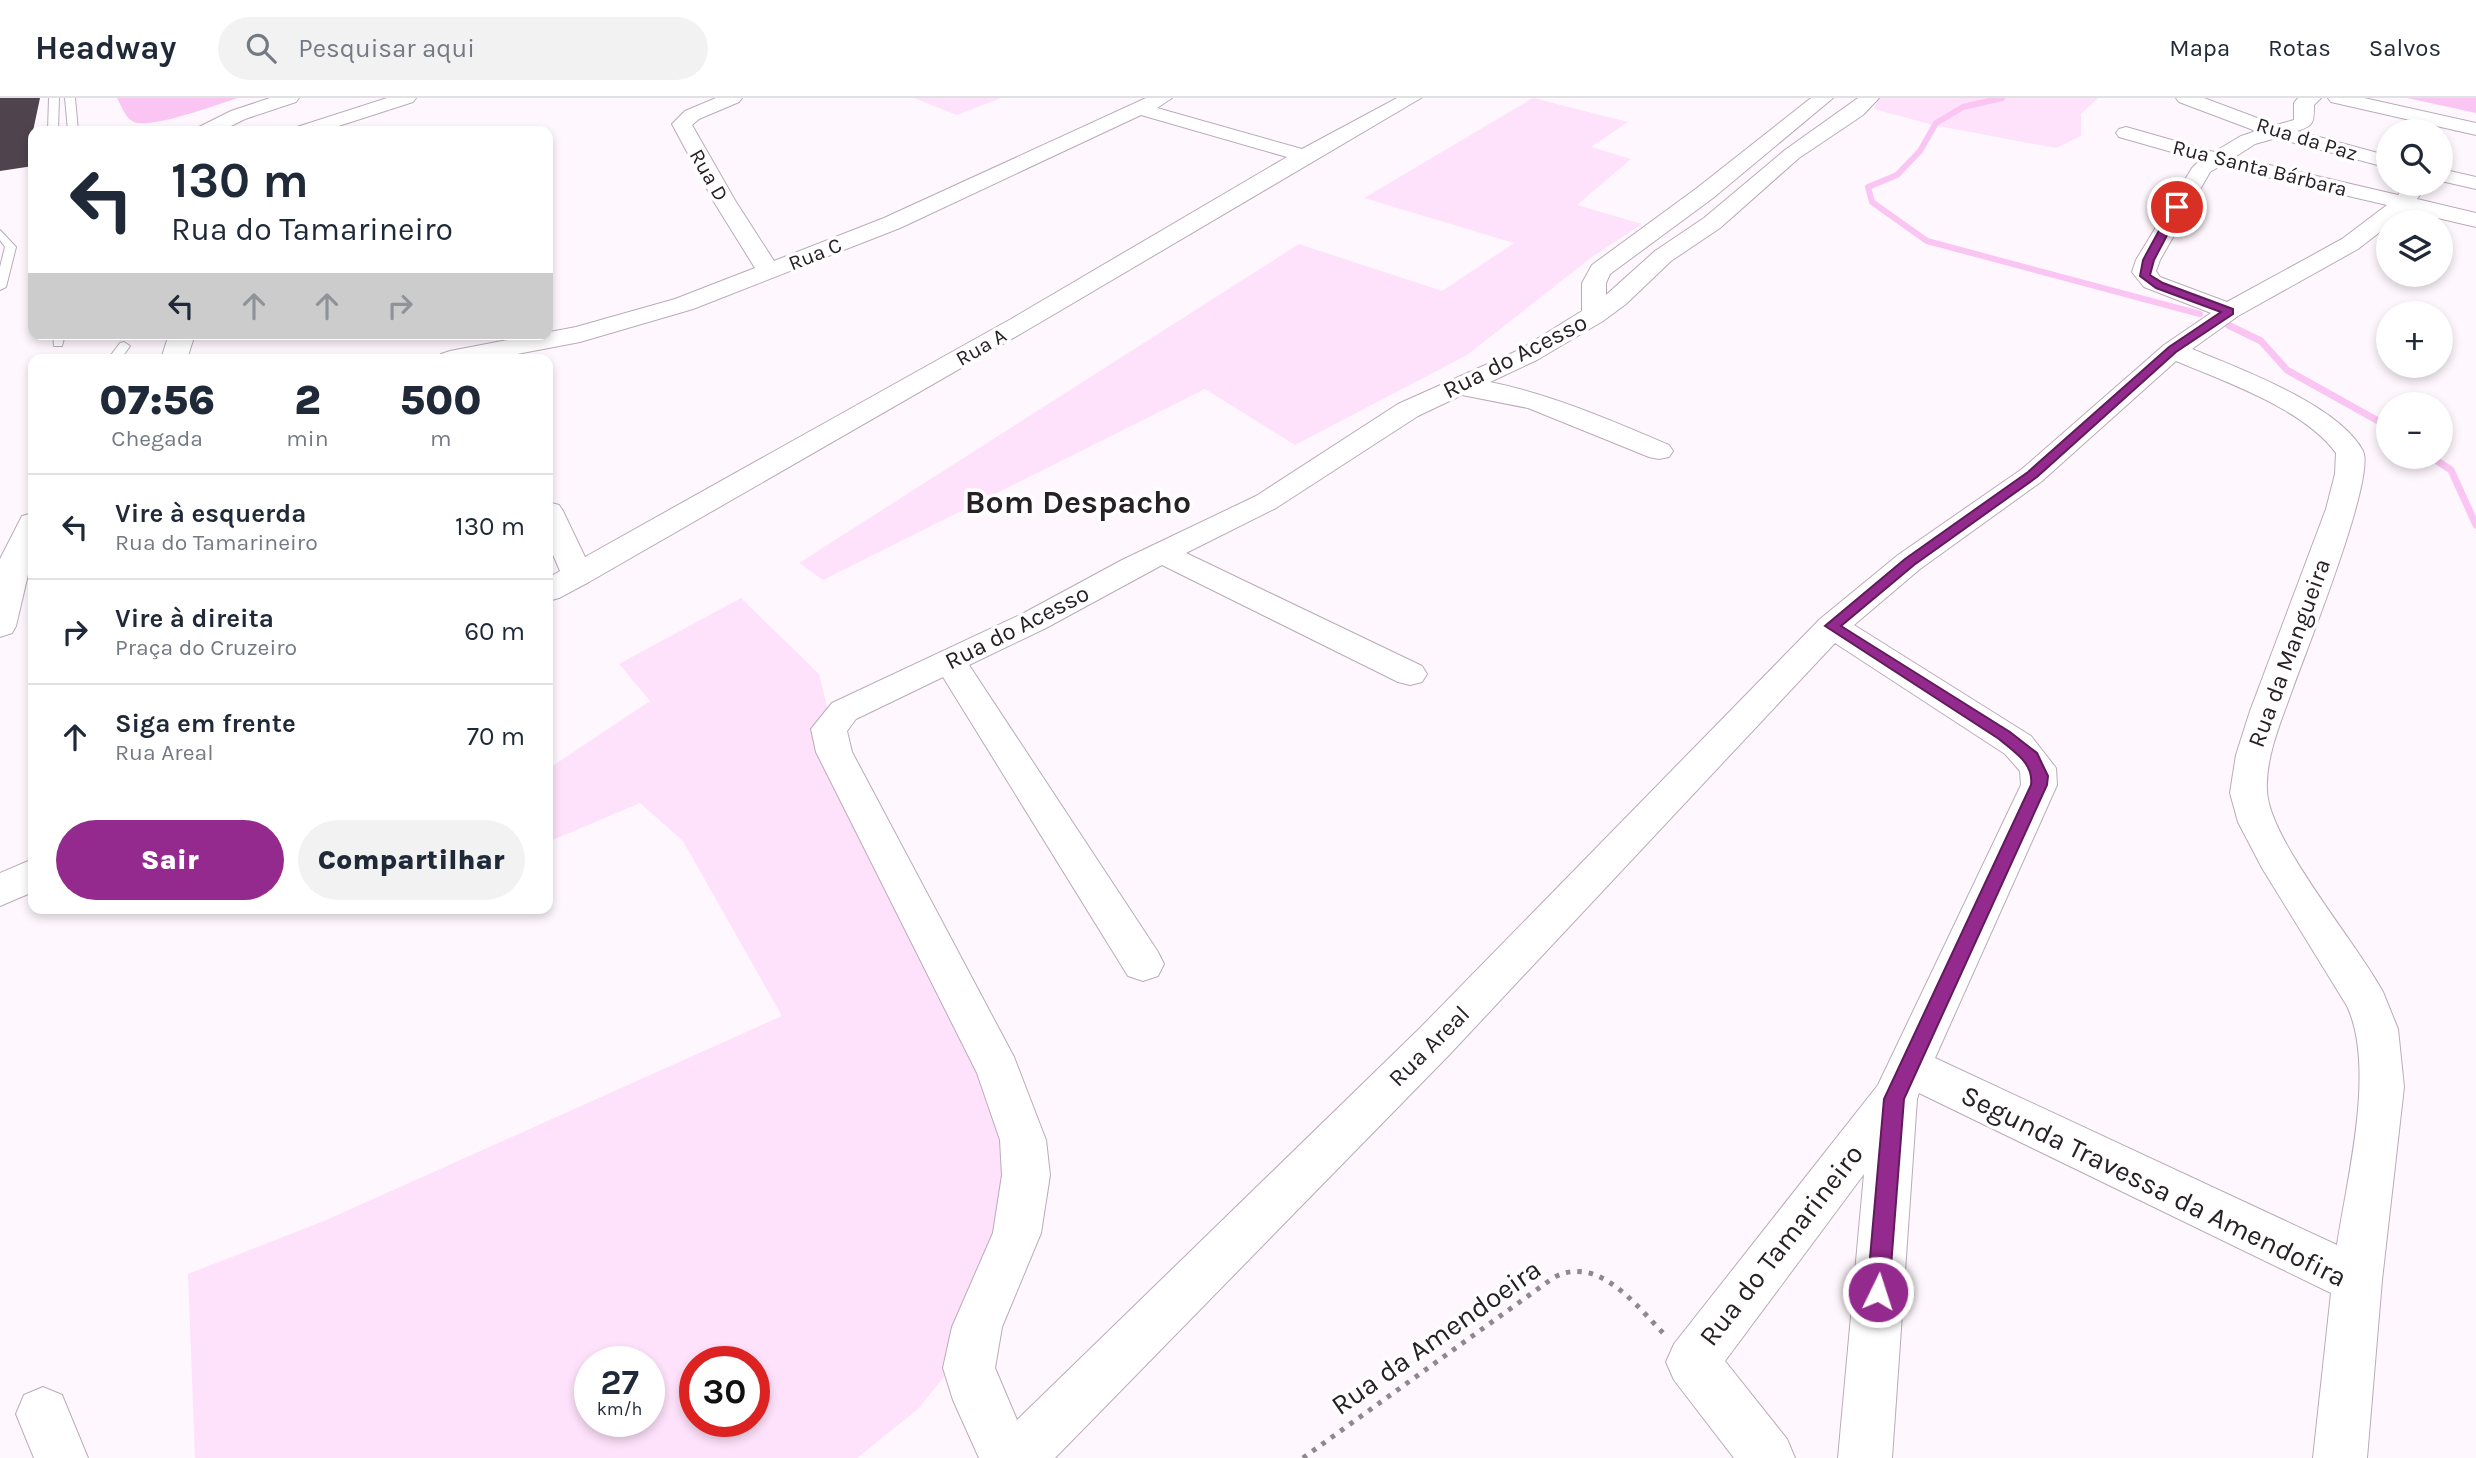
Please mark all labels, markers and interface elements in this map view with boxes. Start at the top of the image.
search box [218,17,708,80]
text: Headway [35,29,176,67]
icon: search [242,29,280,67]
text: Pesquisar aqui [298,33,475,64]
text: Mapa [2169,34,2230,62]
text: Rotas [2268,34,2331,62]
text: Salvos [2369,34,2441,62]
street label: Rua da Paz [2254,112,2360,166]
map controls [2376,119,2453,469]
button: search [2376,119,2453,196]
street label: Rua Santa Bárbara [2170,135,2350,201]
street label: Rua D [685,145,733,205]
text: 130 m [171,152,309,209]
icon: left [56,154,147,245]
pin [2147,177,2207,237]
icon: arrive [2158,188,2196,226]
button: layers [2376,210,2453,287]
text: Rua do Tamarineiro [171,211,453,248]
street label: Rua C [785,233,845,275]
icon: left [162,287,200,325]
icon: ahead [235,287,273,325]
icon: ahead [308,287,346,325]
icon: right [381,287,419,325]
button: + [2376,301,2453,378]
street label: Rua do Acesso [1438,308,1592,404]
street label: Rua A [952,323,1010,371]
text: 07:56 [99,375,215,425]
text: 2 [294,375,321,425]
text: 500 [400,375,482,425]
button: − [2376,392,2453,469]
text: Chegada [111,425,203,452]
text: min [286,425,329,452]
text: m [430,425,452,452]
district label: Bom Despacho [965,484,1191,521]
text: Vire à esquerda [115,498,306,529]
icon: left [56,508,94,546]
text: 130 m [455,511,525,542]
text: Rua do Tamarineiro [115,529,318,556]
street label: Rua da Mangueira [2242,555,2336,751]
street label: Rua do Acesso [940,579,1094,675]
text: Vire à direita [115,603,274,634]
icon: right [56,613,94,651]
text: 60 m [464,616,525,647]
text: Praça do Cruzeiro [115,634,297,661]
text: Siga em frente [115,708,296,739]
icon: ahead [56,718,94,756]
text: 70 m [467,721,525,752]
text: Rua Areal [115,739,214,766]
button: Sair [56,820,284,900]
button: Compartilhar [298,820,525,900]
street label: Rua Areal [1383,1000,1475,1092]
street label: Segunda Travessa da Amendofira [1956,1078,2352,1294]
street label: Rua do Tamarineiro [1692,1138,1870,1352]
street label: Rua da Amendoeira [1325,1252,1547,1422]
position arrow [1841,1255,1915,1329]
speed limit sign: 30 [679,1346,770,1437]
text: 27 [600,1362,639,1403]
text: km/h [597,1398,642,1420]

